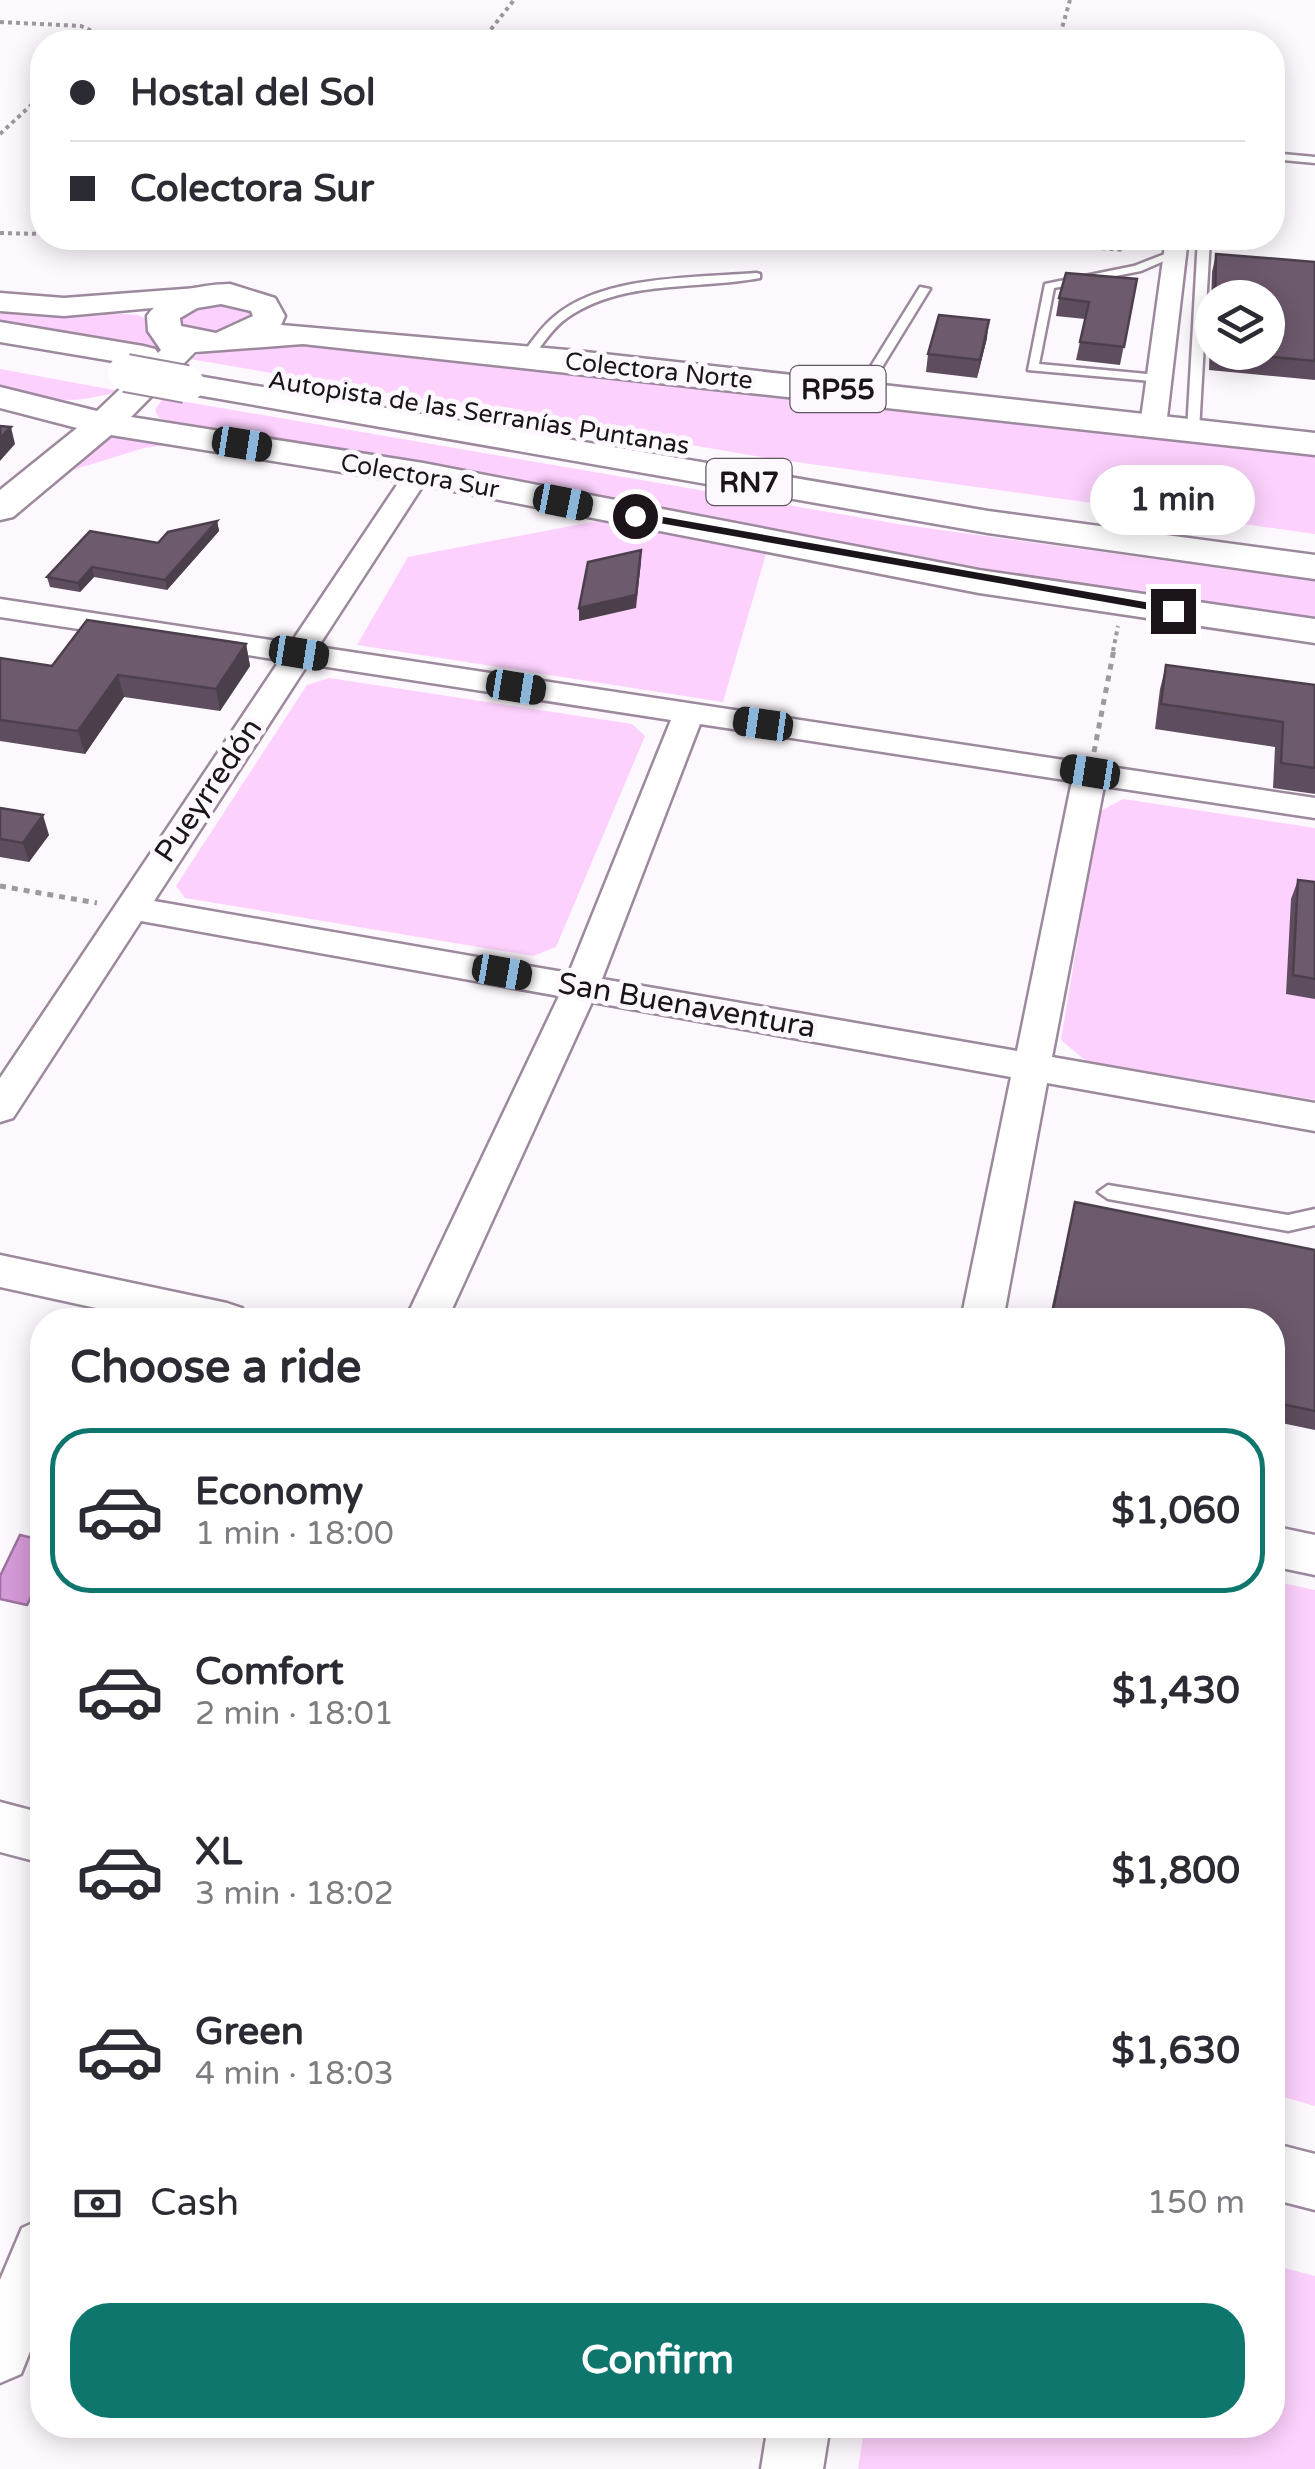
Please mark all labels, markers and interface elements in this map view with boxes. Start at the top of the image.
text: Hostal del Sol [130,70,375,116]
text: Colectora Sur [130,166,374,212]
map controls [1195,280,1285,370]
button: layers [1195,280,1285,370]
street label: Colectora Norte [564,346,754,396]
street label: Autopista de las Serranías Puntanas [266,365,691,461]
road number: RP55 [790,366,886,412]
car [210,424,274,464]
street label: Colectora Sur [338,447,502,505]
road number: RN7 [706,459,792,505]
callout: 1 min [1090,466,1256,536]
text: 1 min [1130,481,1215,519]
car [531,482,595,522]
route start [613,494,658,539]
route end [1151,589,1196,634]
car [267,633,331,673]
car [484,667,548,707]
car [731,705,795,743]
street label: Pueyrredón [147,711,270,869]
car [1058,752,1122,792]
car [470,952,534,992]
street label: San Buenaventura [555,965,819,1046]
text: Choose a ride [70,1341,361,1395]
icon: car [75,1466,165,1556]
text: Economy [195,1469,363,1515]
text: $1,060 [1111,1488,1240,1534]
text: 1 min · 18:00 [195,1515,394,1553]
icon: car [75,1646,165,1736]
text: Comfort [195,1649,344,1695]
text: $1,430 [1112,1668,1240,1714]
text: 2 min · 18:01 [195,1695,394,1733]
icon: car [75,1826,165,1916]
text: XL [195,1829,242,1875]
text: $1,800 [1111,1848,1240,1894]
text: 3 min · 18:02 [195,1875,394,1913]
icon: car [75,2006,165,2096]
text: Green [195,2009,304,2055]
text: $1,630 [1111,2028,1240,2074]
text: 4 min · 18:03 [195,2055,394,2093]
icon: cash [70,2176,125,2231]
text: Cash [150,2180,239,2226]
text: 150 m [1147,2184,1245,2222]
button: Confirm [70,2303,1245,2418]

